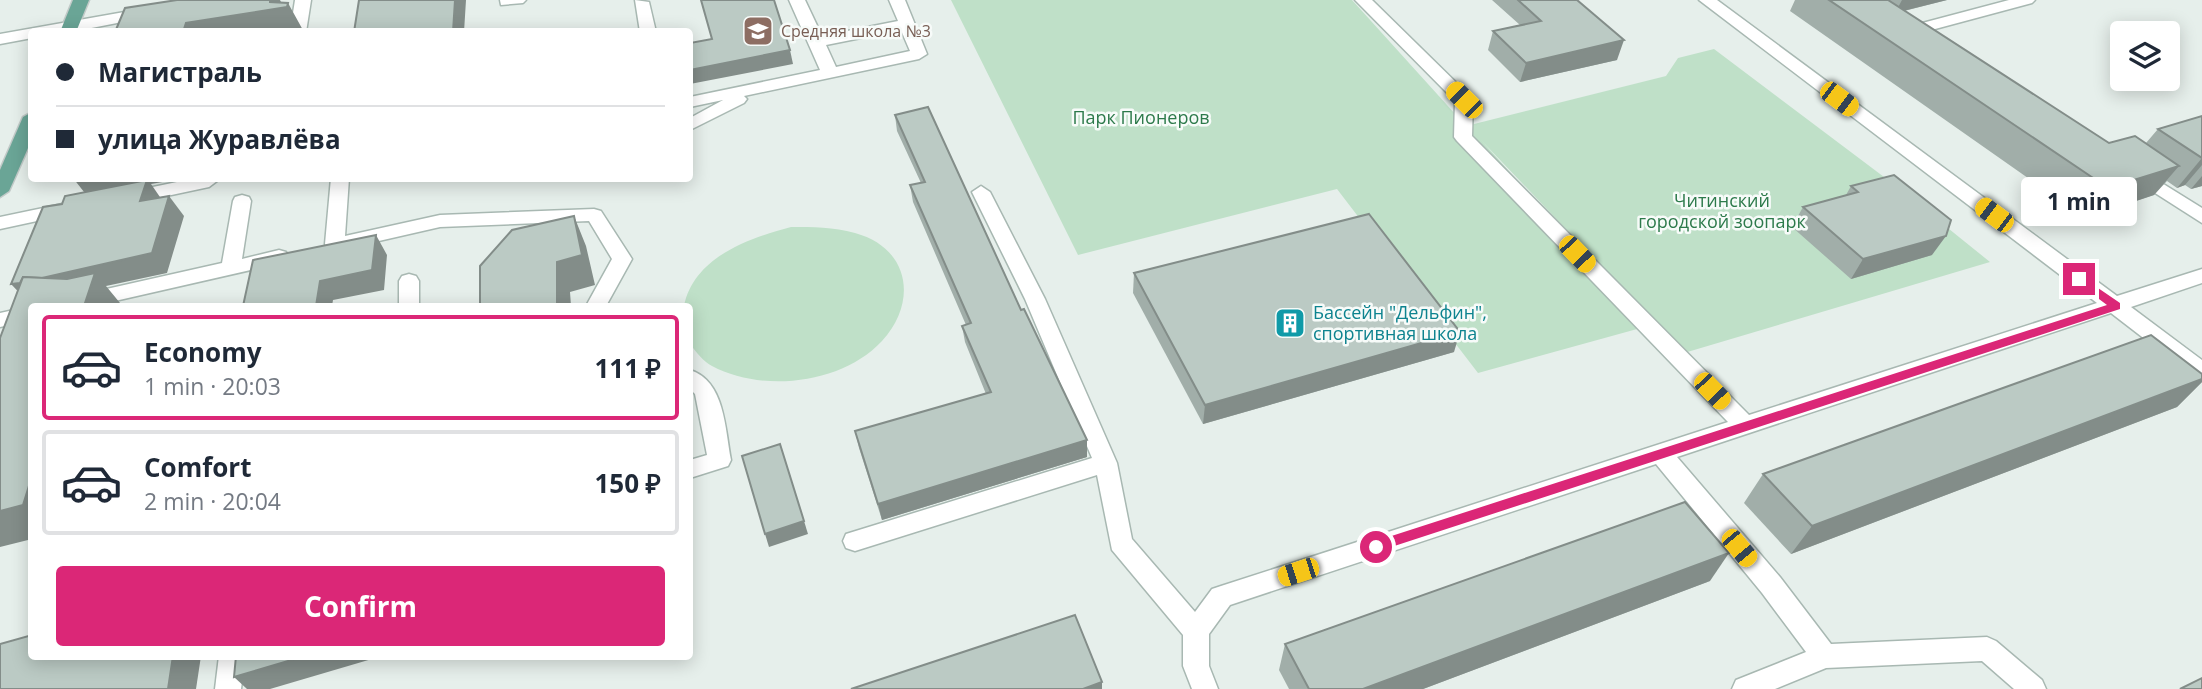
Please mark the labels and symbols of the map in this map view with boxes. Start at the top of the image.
school or university icon: Средняя школа №3 [741,14,775,48]
place label: Средняя школа №3 [781,20,931,42]
car [1442,78,1487,122]
car [1816,78,1863,120]
park label: Парк Пионеров [1072,105,1210,129]
callout: 1 min [2021,177,2137,226]
park label: Читинский городской зоопарк [1638,188,1806,233]
car [1971,194,2018,236]
car [1555,232,1600,276]
route end [2063,263,2095,295]
place label: Бассейн "Дельфин", спортивная школа [1313,300,1487,345]
building icon: Бассейн "Дельфин", спортивная школа [1273,306,1307,340]
car [1690,369,1735,413]
car [1718,525,1761,571]
route start [1360,531,1392,563]
car [1275,556,1322,588]

